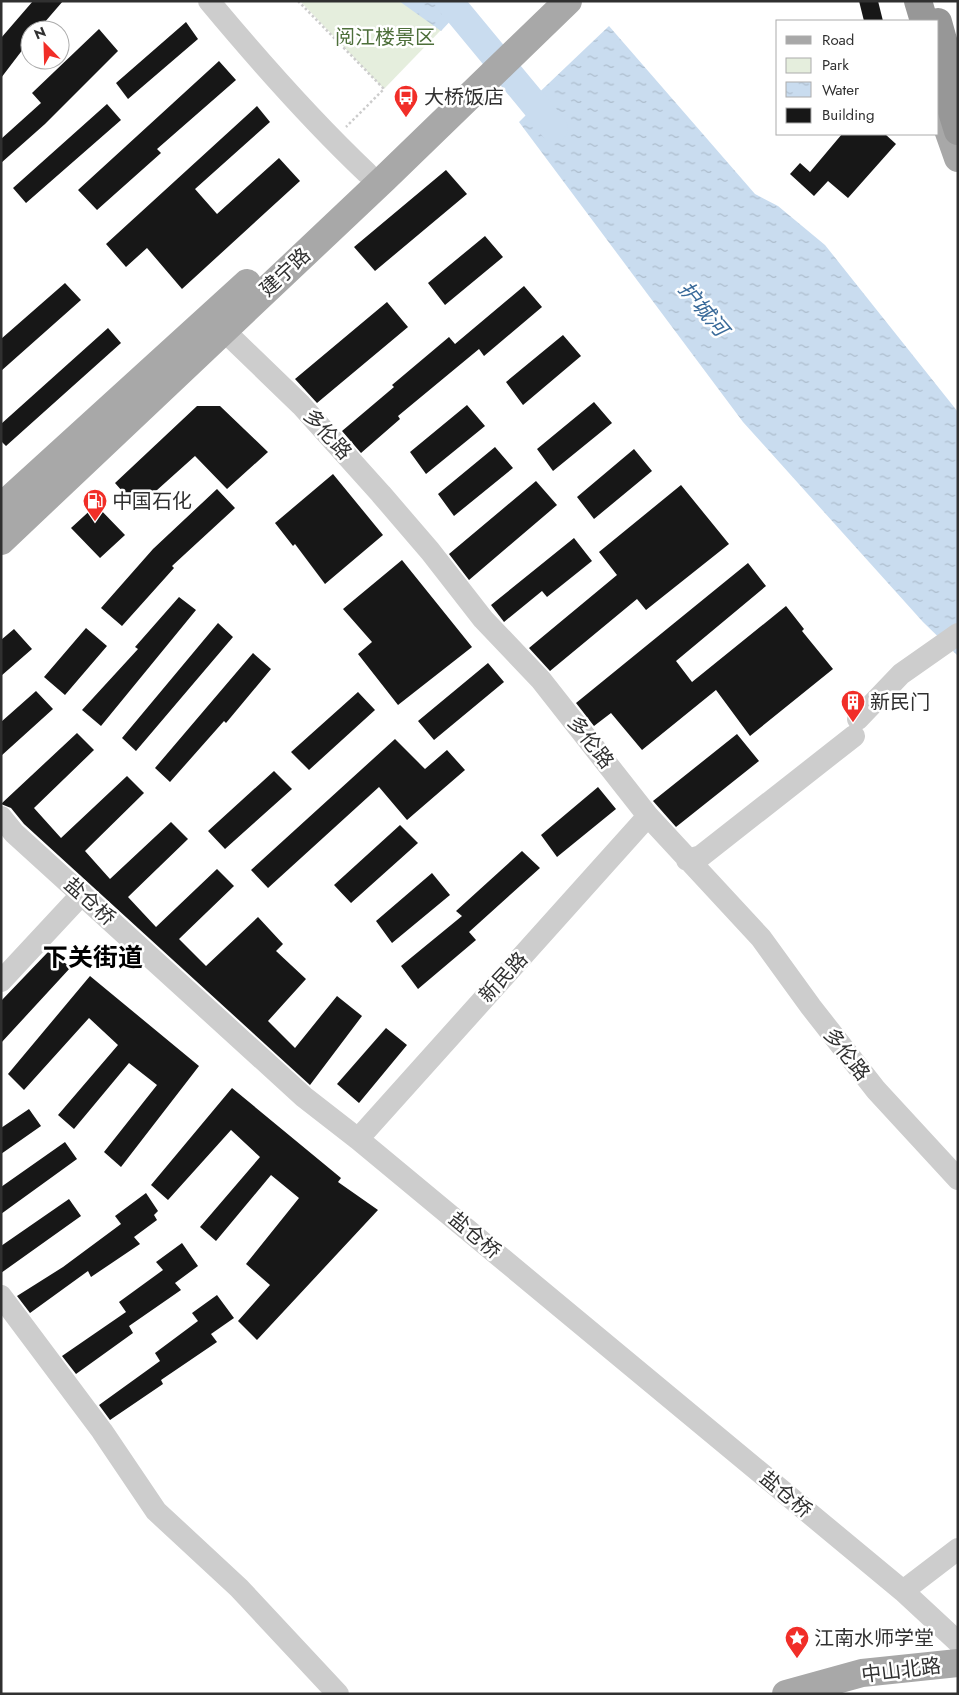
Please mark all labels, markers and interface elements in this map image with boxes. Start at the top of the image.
north arrow [20,20,70,70]
legend [776,20,939,135]
text: N [31,22,49,44]
park label: 阅江楼景区 [335,23,435,52]
text: Road [822,29,854,51]
text: Park [822,54,849,76]
text: Water [822,79,860,101]
place label: 大桥饭店 [424,83,504,112]
bus stop icon: 大桥饭店 [393,84,419,118]
text: Building [822,104,874,126]
street label: 建宁路 [254,241,317,303]
water label: 护城河 [671,275,737,346]
street label: 多伦路 [297,402,358,466]
place label: 中国石化 [112,487,192,516]
fuel station icon: 中国石化 [82,488,108,522]
place label: 新民门 [870,688,930,717]
building icon: 新民门 [840,689,866,723]
street label: 多伦路 [561,710,621,775]
street label: 盐仓桥 [58,871,122,932]
district label: 下关街道 [43,939,143,975]
street label: 新民路 [472,946,534,1009]
street label: 多伦路 [817,1022,877,1087]
street label: 盐仓桥 [442,1205,507,1266]
street label: 盐仓桥 [753,1464,818,1525]
place label: 江南水师学堂 [814,1624,934,1653]
place icon: 江南水师学堂 [784,1625,810,1659]
street label: 中山北路 [860,1651,943,1690]

